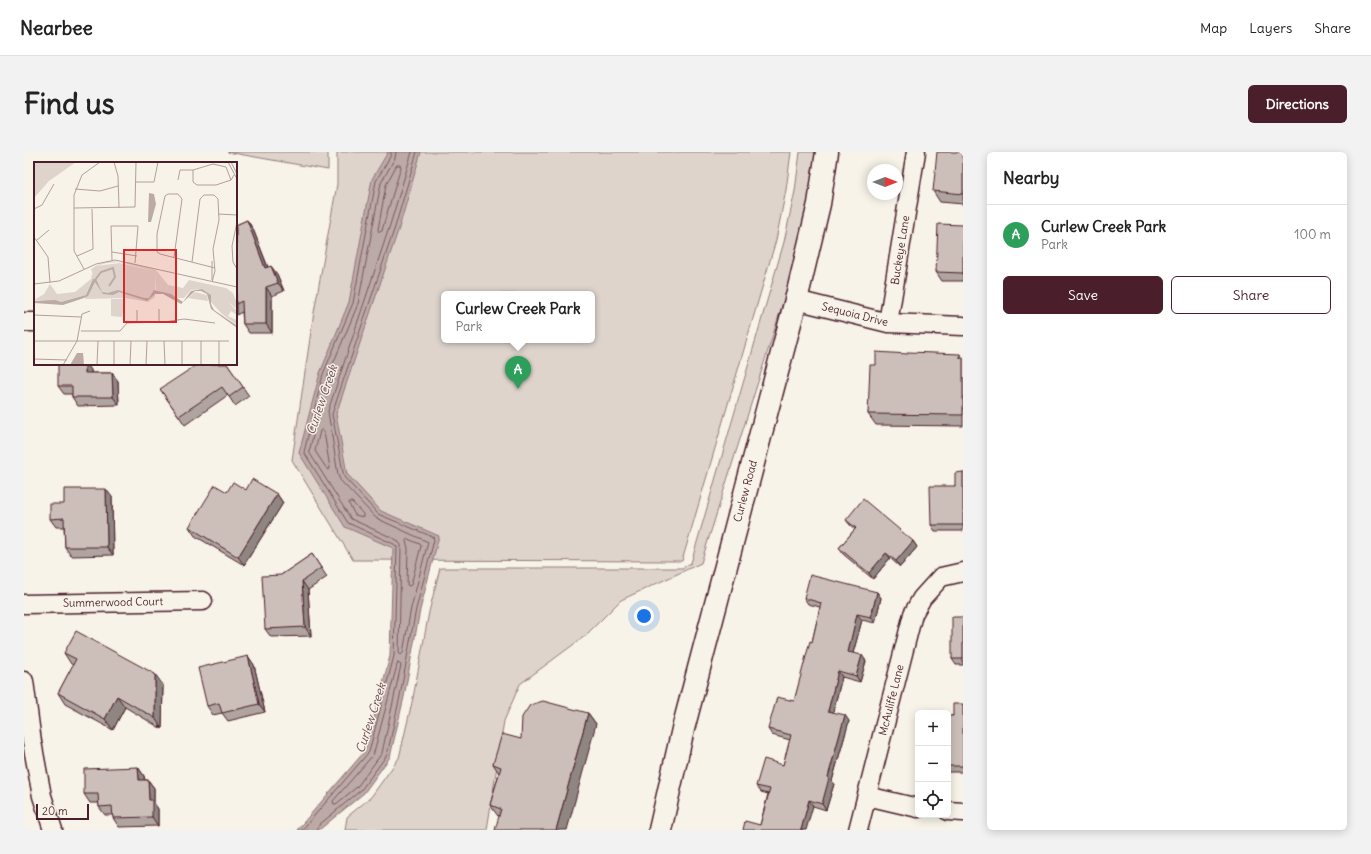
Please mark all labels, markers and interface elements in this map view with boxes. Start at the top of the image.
text: Nearbee [20,16,93,40]
text: Map [1200,19,1227,37]
text: Layers [1249,19,1292,37]
text: Share [1314,19,1351,37]
button: Directions [1248,85,1347,123]
text: Find us [24,86,115,122]
inset map [34,162,237,365]
north arrow [867,164,903,200]
text: Nearby [1003,167,1059,189]
street label: Buckeye Lane [888,214,912,286]
text: Curlew Creek Park [1041,217,1166,236]
text: A [1012,226,1020,243]
text: 100 m [1294,226,1331,243]
text: Park [1041,236,1068,253]
button: Save [1003,276,1163,314]
button: Share [1171,276,1331,314]
popup [441,291,595,343]
text: Curlew Creek Park [455,299,581,318]
street label: Sequoia Drive [820,299,890,329]
text: Park [455,318,482,335]
pin: A [505,356,531,389]
water label: Curlew Creek [303,362,341,437]
street label: Curlew Road [730,458,760,523]
street label: Summerwood Court [63,594,164,610]
your location [634,606,654,626]
street label: McAuliffe Lane [875,663,907,737]
water label: Curlew Creek [352,680,389,755]
map controls [915,710,951,818]
button: + [915,710,951,746]
button: − [915,746,951,782]
button: locate [915,782,951,818]
scale bar [36,802,89,821]
text: 20 m [42,804,68,818]

